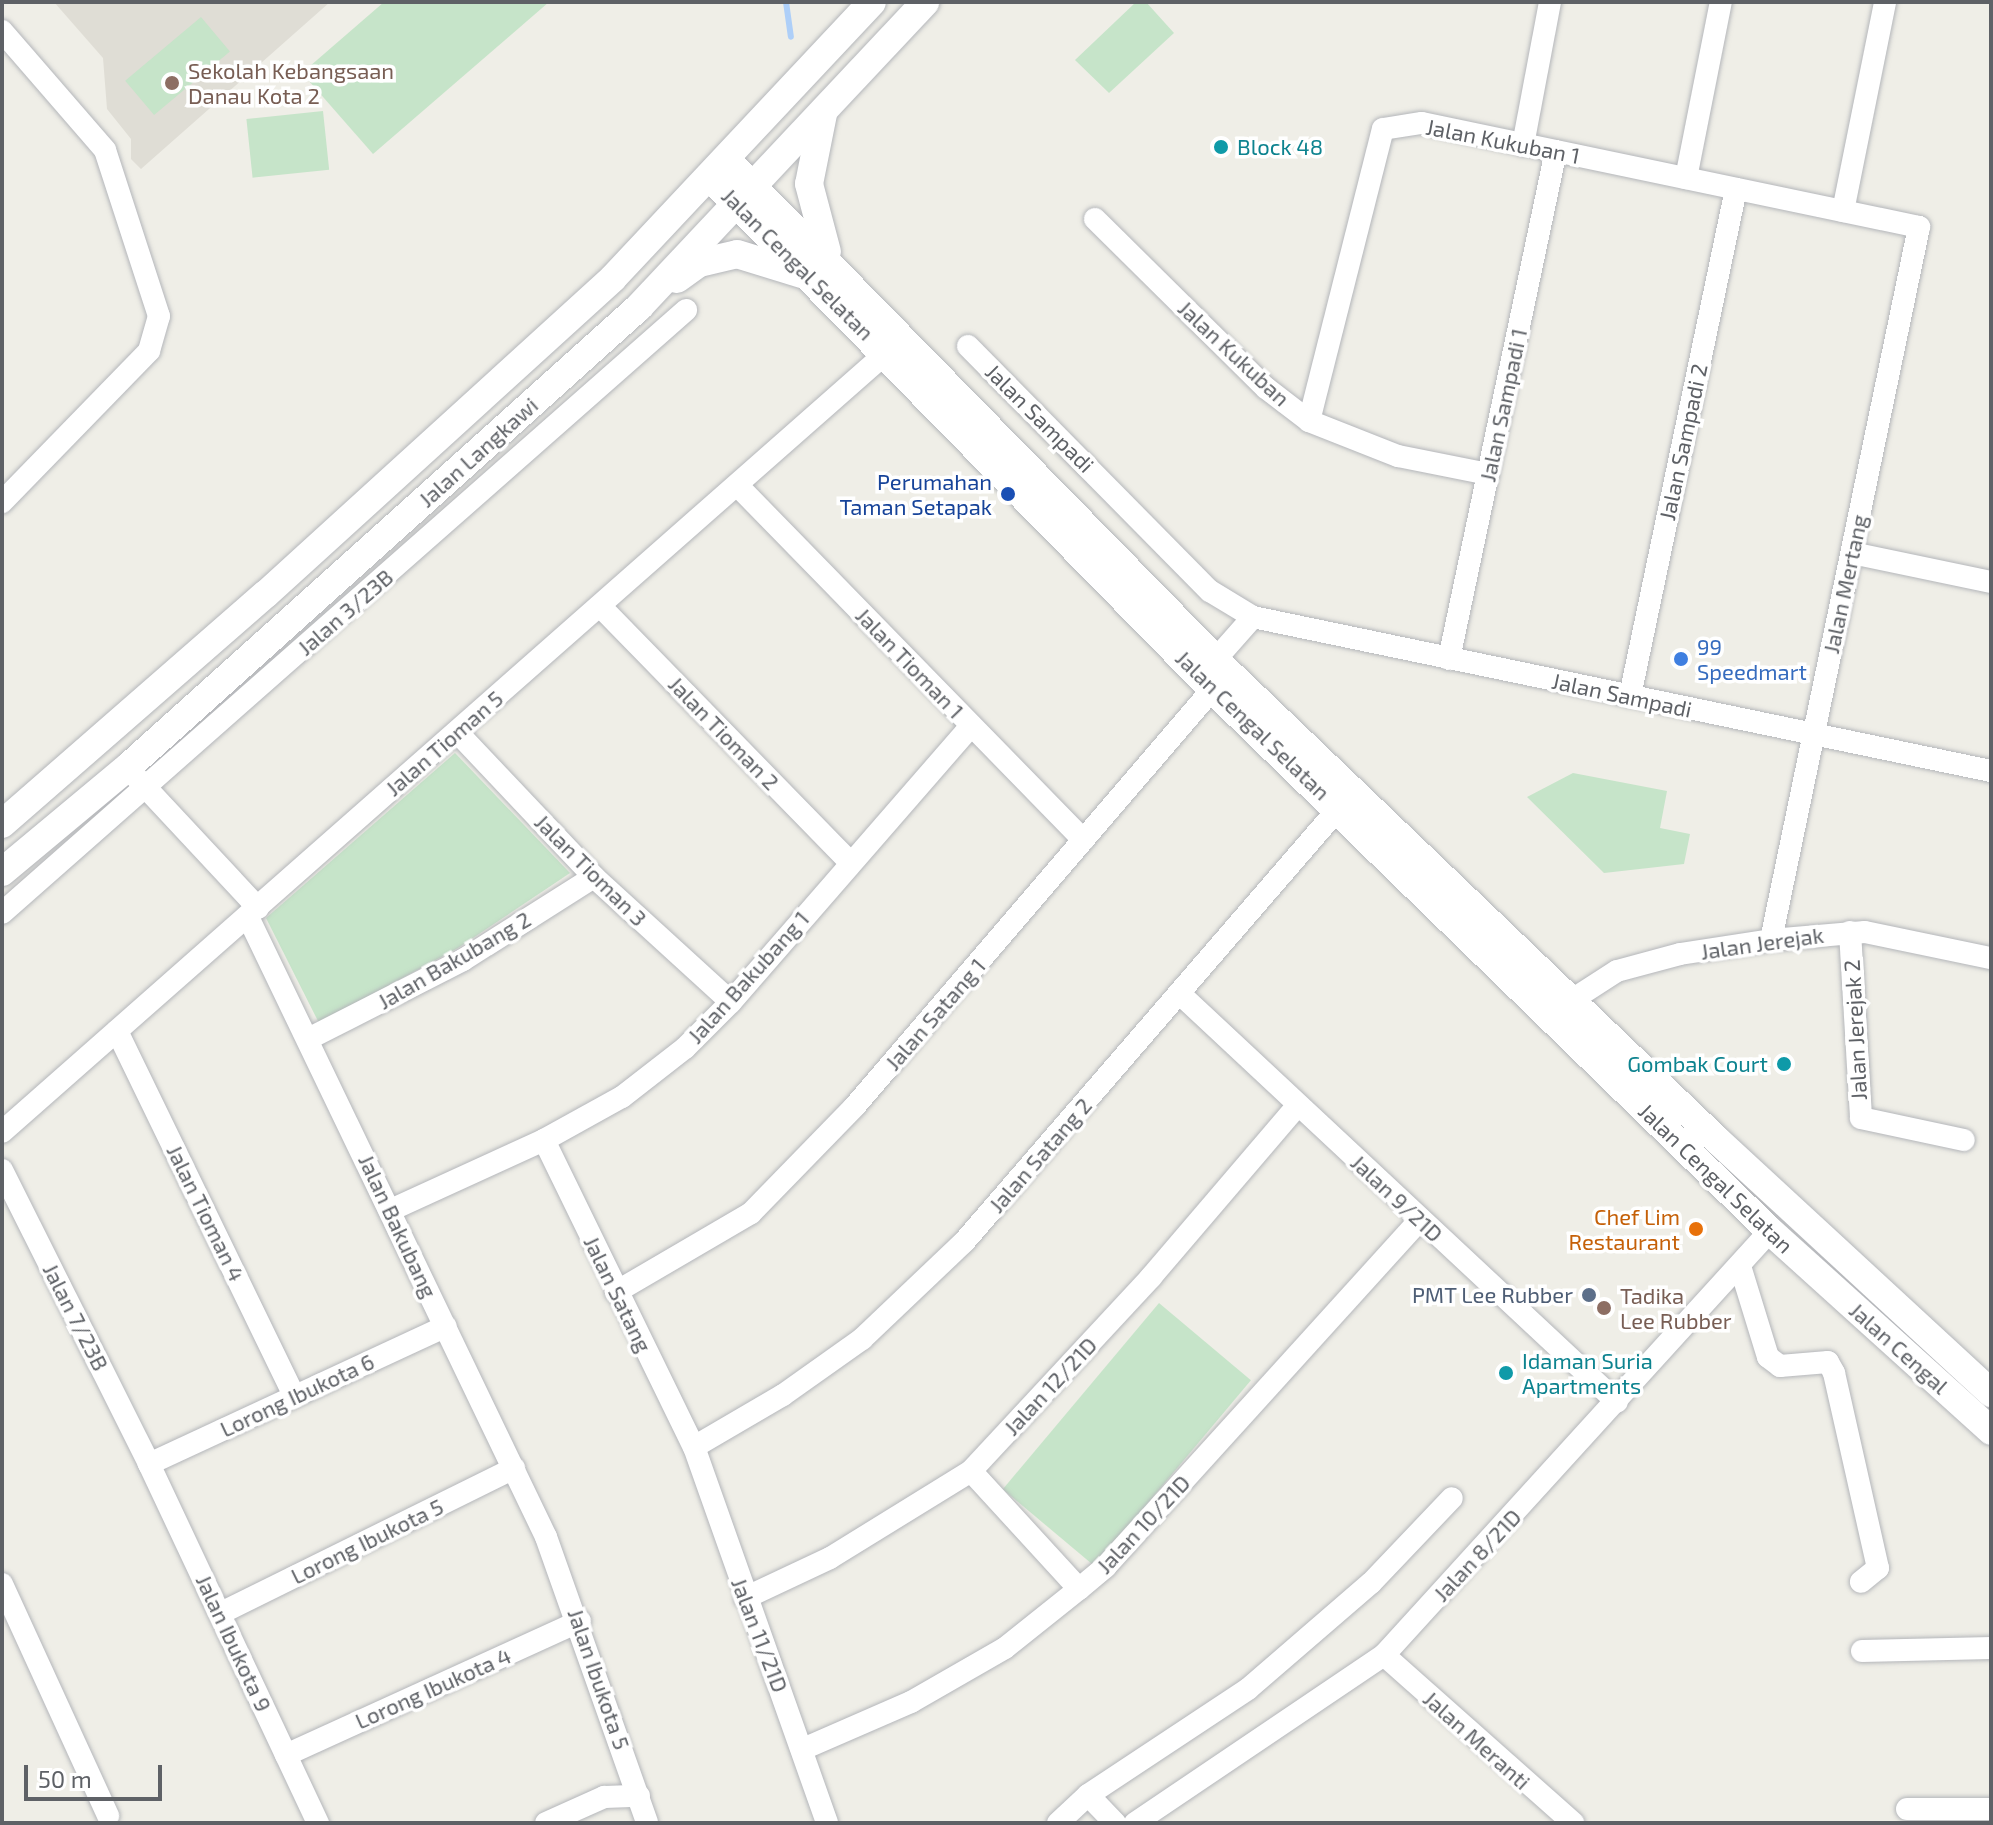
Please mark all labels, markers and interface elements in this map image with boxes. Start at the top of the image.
place label: Sekolah Kebangsaan Danau Kota 2 [188,57,394,108]
marker: Sekolah Kebangsaan Danau Kota 2 [163,74,181,92]
street label: Jalan Kukuban 1 [1424,113,1582,169]
place label: Block 48 [1237,134,1323,160]
marker: Block 48 [1212,138,1230,156]
street label: Jalan Cengal Selatan [716,182,880,346]
street label: Jalan Kukuban [1173,295,1295,411]
street label: Jalan Sampadi 1 [1474,326,1532,484]
street label: Jalan Sampadi [980,358,1100,478]
street label: Jalan Sampadi 2 [1653,361,1713,523]
street label: Jalan Langkawi [413,392,543,512]
place label: Perumahan Taman Setapak [840,468,992,520]
marker: Perumahan Taman Setapak [999,485,1017,503]
street label: Jalan Mertang [1817,512,1873,656]
street label: Jalan 3/23B [292,563,398,661]
street label: Jalan Tioman 1 [850,602,970,724]
place label: 99 Speedmart [1697,633,1807,684]
street label: Jalan Cengal Selatan [1170,644,1336,806]
marker: 99 Speedmart [1672,650,1690,668]
street label: Jalan Sampadi [1550,667,1694,723]
street label: Jalan Tioman 2 [663,671,785,795]
street label: Jalan Tioman 5 [380,685,508,801]
street label: Jalan Tioman 3 [529,808,653,932]
street label: Jalan Bakubang 2 [373,906,535,1014]
street label: Jalan Bakubang 1 [682,906,814,1048]
street label: Jalan Jerejak [1699,921,1825,965]
street label: Jalan Satang 1 [879,953,991,1075]
street label: Jalan Jerejak 2 [1838,959,1872,1101]
place label: Gombak Court [1627,1051,1768,1077]
marker: Gombak Court [1775,1055,1793,1073]
street label: Jalan Satang 2 [983,1092,1097,1218]
street label: Jalan Cengal Selatan [1633,1097,1799,1259]
street label: Jalan Tioman 4 [161,1140,251,1286]
street label: Jalan 9/21D [1346,1149,1448,1247]
street label: Jalan Bakubang [353,1150,443,1302]
place label: Chef Lim Restaurant [1568,1203,1680,1254]
marker: Chef Lim Restaurant [1687,1220,1705,1238]
street label: Jalan Satang [579,1232,657,1356]
street label: Jalan 7/23B [38,1259,114,1375]
place label: PMT Lee Rubber [1411,1282,1573,1308]
place label: Tadika Lee Rubber [1620,1282,1732,1334]
marker: PMT Lee Rubber [1580,1286,1598,1304]
street label: Jalan Cengal [1844,1297,1954,1399]
marker: Tadika Lee Rubber [1595,1299,1613,1317]
street label: Jalan 12/21D [998,1332,1102,1440]
place label: Idaman Suria Apartments [1522,1347,1653,1398]
street label: Lorong Ibukota 6 [216,1348,378,1442]
marker: Idaman Suria Apartments [1497,1364,1515,1382]
street label: Jalan 10/21D [1091,1469,1195,1579]
street label: Lorong Ibukota 5 [287,1493,447,1589]
street label: Jalan 8/21D [1428,1503,1526,1607]
street label: Jalan Ibukota 9 [191,1570,277,1716]
street label: Jalan 11/21D [726,1574,794,1696]
street label: Jalan Ibukota 5 [563,1605,635,1753]
street label: Lorong Ibukota 4 [351,1642,515,1734]
street label: Jalan Meranti [1418,1685,1536,1795]
scale bar [28,1749,166,1799]
text: 50 m [38,1764,92,1793]

